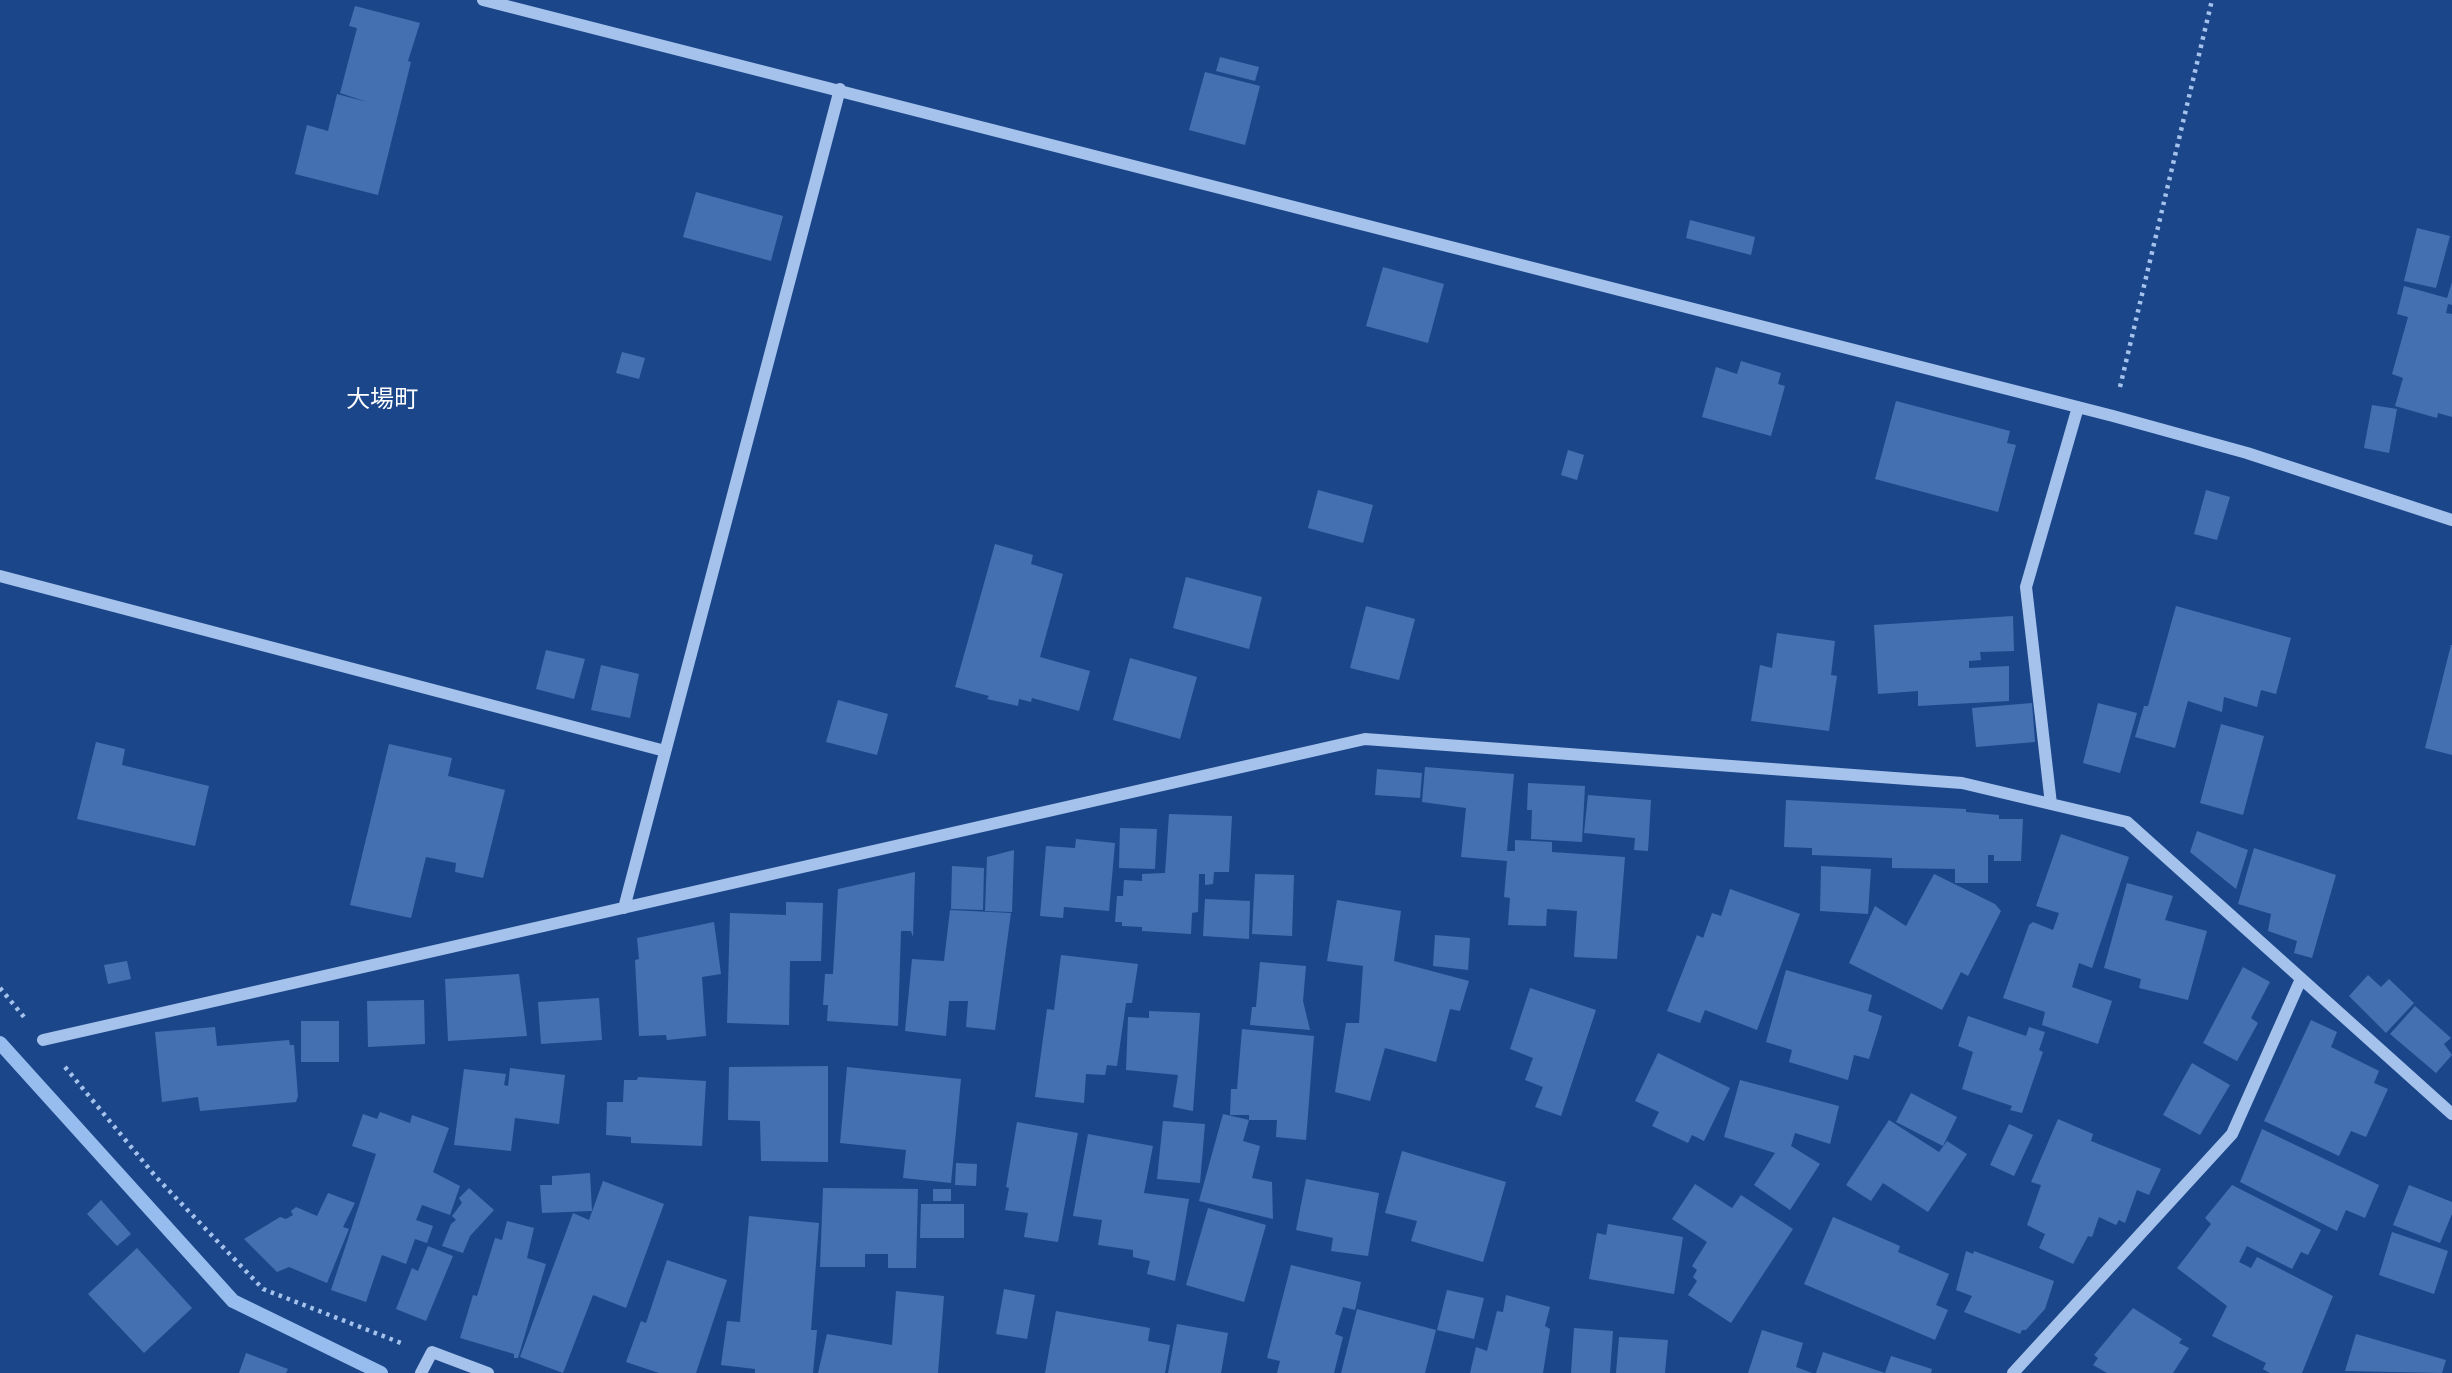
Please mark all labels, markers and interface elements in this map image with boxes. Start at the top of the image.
district label: 大場町 [346,385,418,413]

